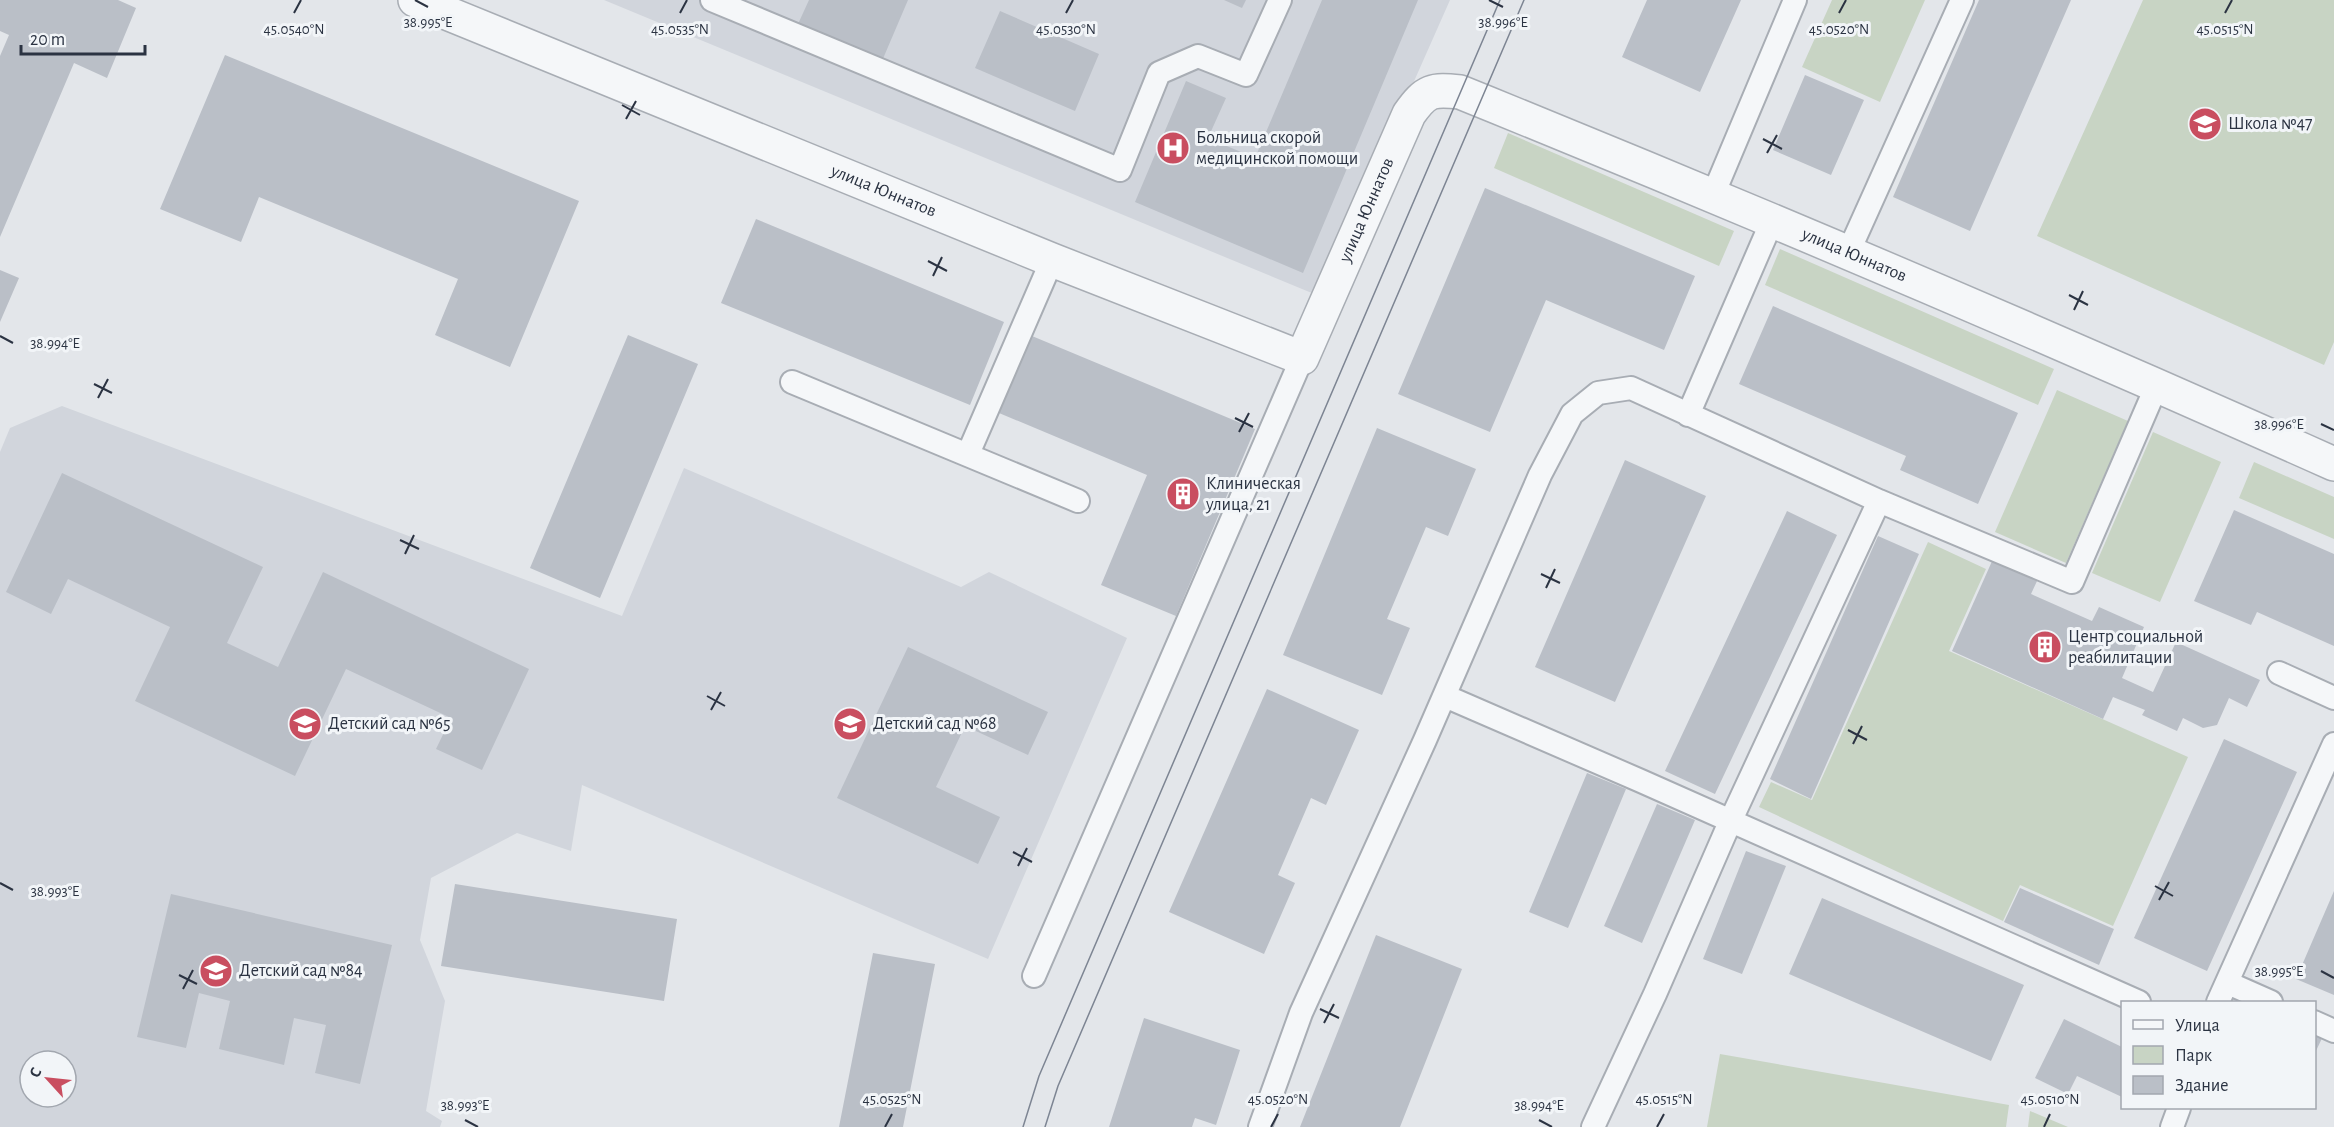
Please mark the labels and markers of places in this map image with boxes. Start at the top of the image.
school or university icon: Школа №47 [2187,106,2223,142]
place label: Школа №47 [2228,115,2313,133]
place label: Больница скорой медицинской помощи [1196,129,1358,168]
hospital icon: Больница скорой медицинской помощи [1155,130,1191,166]
place label: Клиническая улица, 21 [1205,475,1301,514]
building icon: Клиническая улица, 21 [1165,476,1201,512]
place label: Центр социальной реабилитации [2068,628,2203,667]
building icon: Центр социальной реабилитации [2027,629,2063,665]
school or university icon: Детский сад №65 [287,706,323,742]
school or university icon: Детский сад №68 [832,706,868,742]
place label: Детский сад №65 [328,715,451,733]
place label: Детский сад №68 [873,715,997,733]
school or university icon: Детский сад №84 [198,953,234,989]
place label: Детский сад №84 [239,962,363,980]

